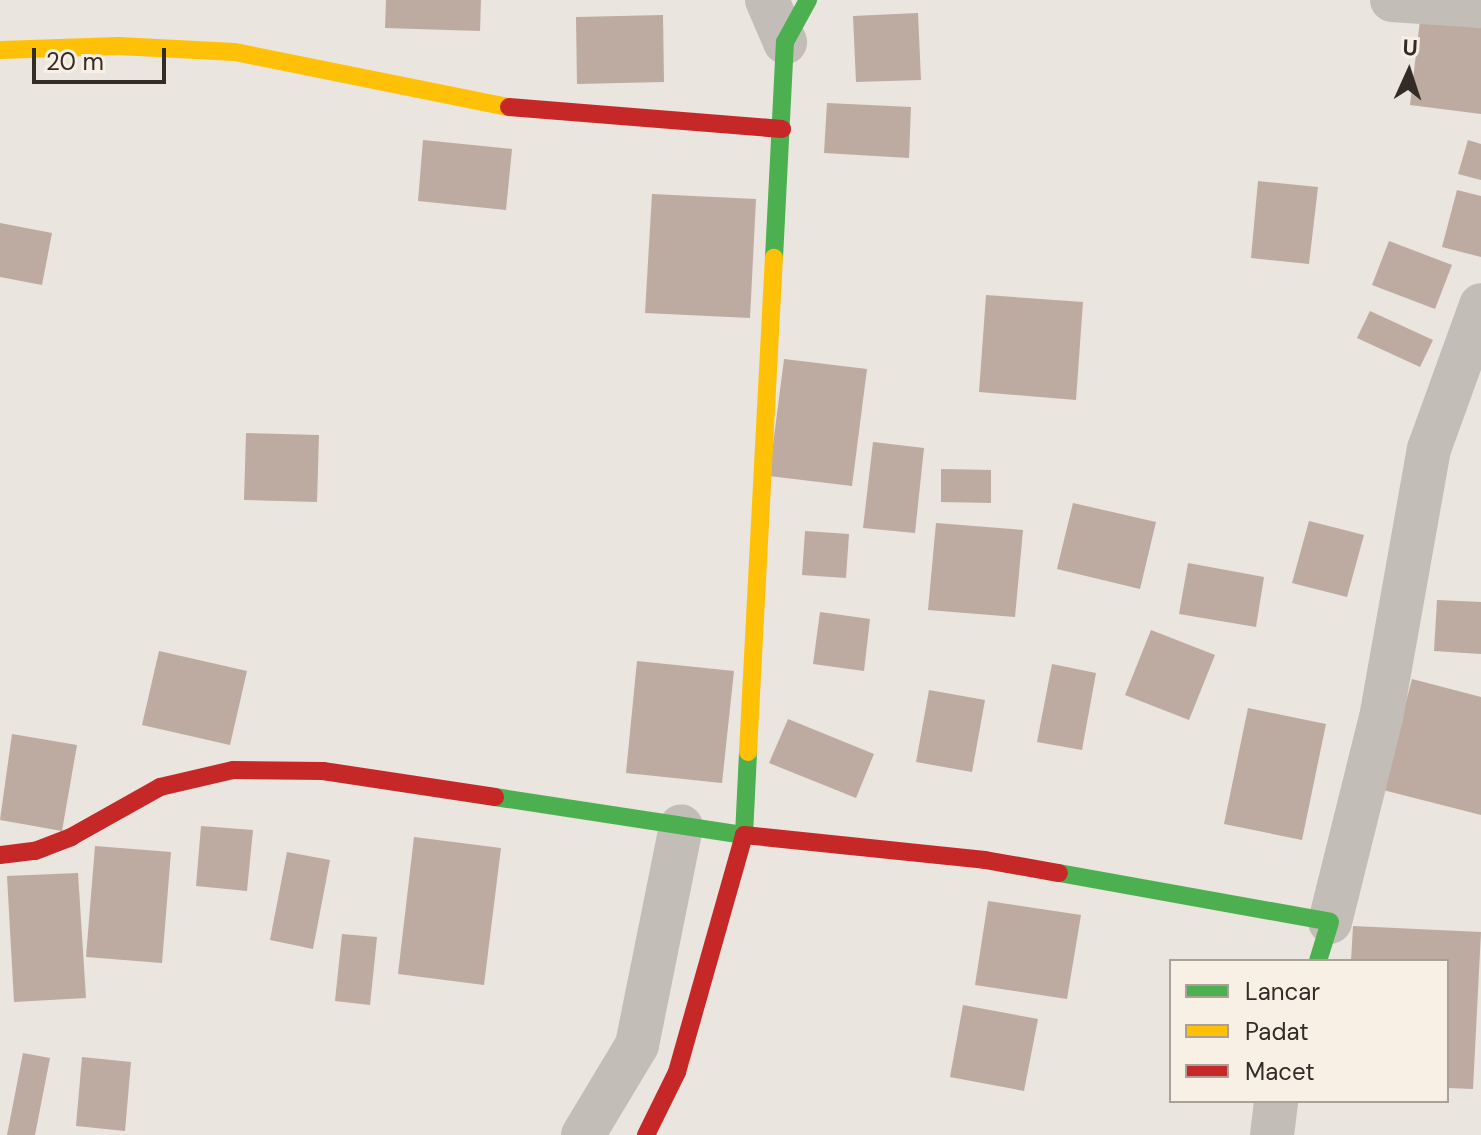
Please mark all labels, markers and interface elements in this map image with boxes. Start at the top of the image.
scale bar [36,32,170,82]
north arrow [1369,32,1449,112]
text: U [1402,33,1419,62]
text: 20 m [46,46,104,77]
legend [1169,959,1449,1103]
text: Lancar [1245,976,1320,1007]
text: Padat [1245,1016,1309,1047]
text: Macet [1245,1056,1315,1087]

